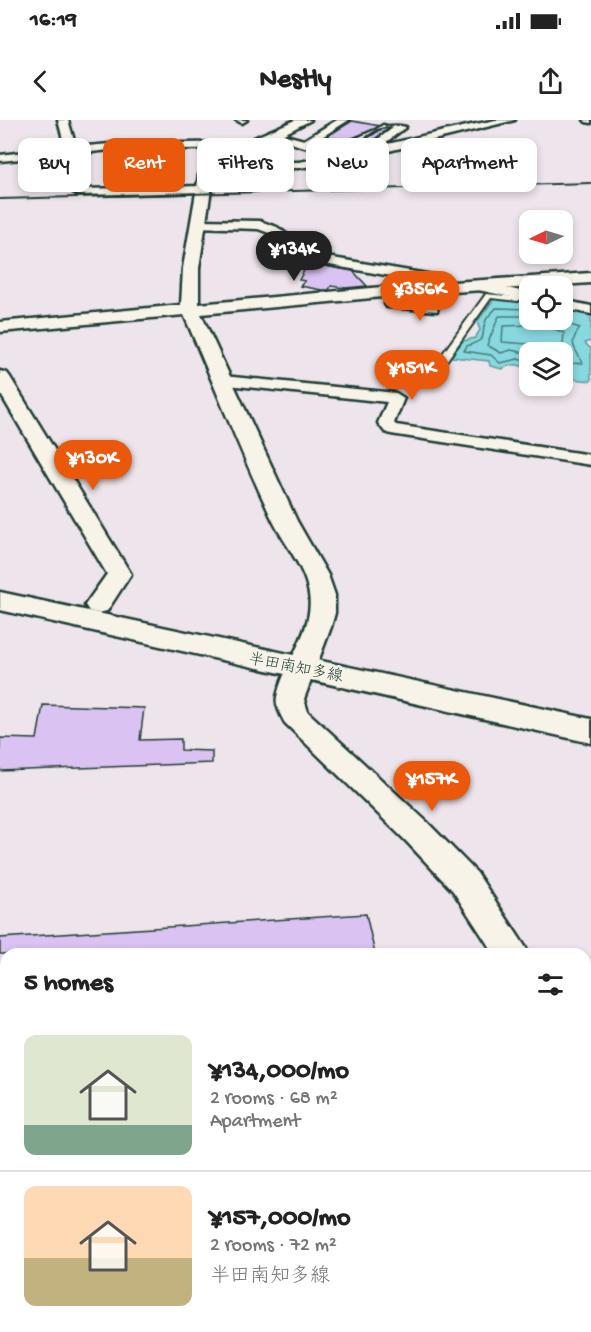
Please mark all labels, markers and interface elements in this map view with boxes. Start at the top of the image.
text: 16:19 [30,8,77,34]
icon: back [24,65,57,98]
text: Nestly [260,65,331,97]
icon: share [534,65,567,98]
chip: Buy [18,138,91,192]
chip: Rent [103,138,185,192]
chip: Filters [197,138,294,192]
chip: New [306,138,389,192]
chip: Apartment [401,138,537,192]
north arrow [519,210,573,264]
map controls [519,210,573,396]
pin: ¥134K [252,231,336,282]
text: ¥134K [270,239,318,262]
pin: ¥356K [378,271,462,322]
button: locate [519,276,573,330]
text: ¥356K [394,279,446,302]
button: layers [519,342,573,396]
pin: ¥151K [370,350,454,401]
text: ¥151K [389,358,435,381]
pin: ¥130K [51,440,135,491]
text: ¥130K [68,448,118,471]
street label: 半田南知多線 [246,649,345,688]
pin: ¥157K [390,761,474,812]
text: ¥157K [407,769,457,792]
icon: filters [534,968,567,1001]
text: 5 homes [24,969,113,1000]
text: ¥134,000/mo [210,1057,349,1088]
icon: home [72,1059,144,1131]
text: 2 rooms · 68 m² [210,1088,338,1111]
text: Apartment [210,1111,300,1134]
text: ¥157,000/mo [210,1204,350,1235]
icon: home [72,1210,144,1282]
text: 2 rooms · 72 m² [210,1235,337,1258]
text: 半田南知多線 [210,1266,330,1289]

